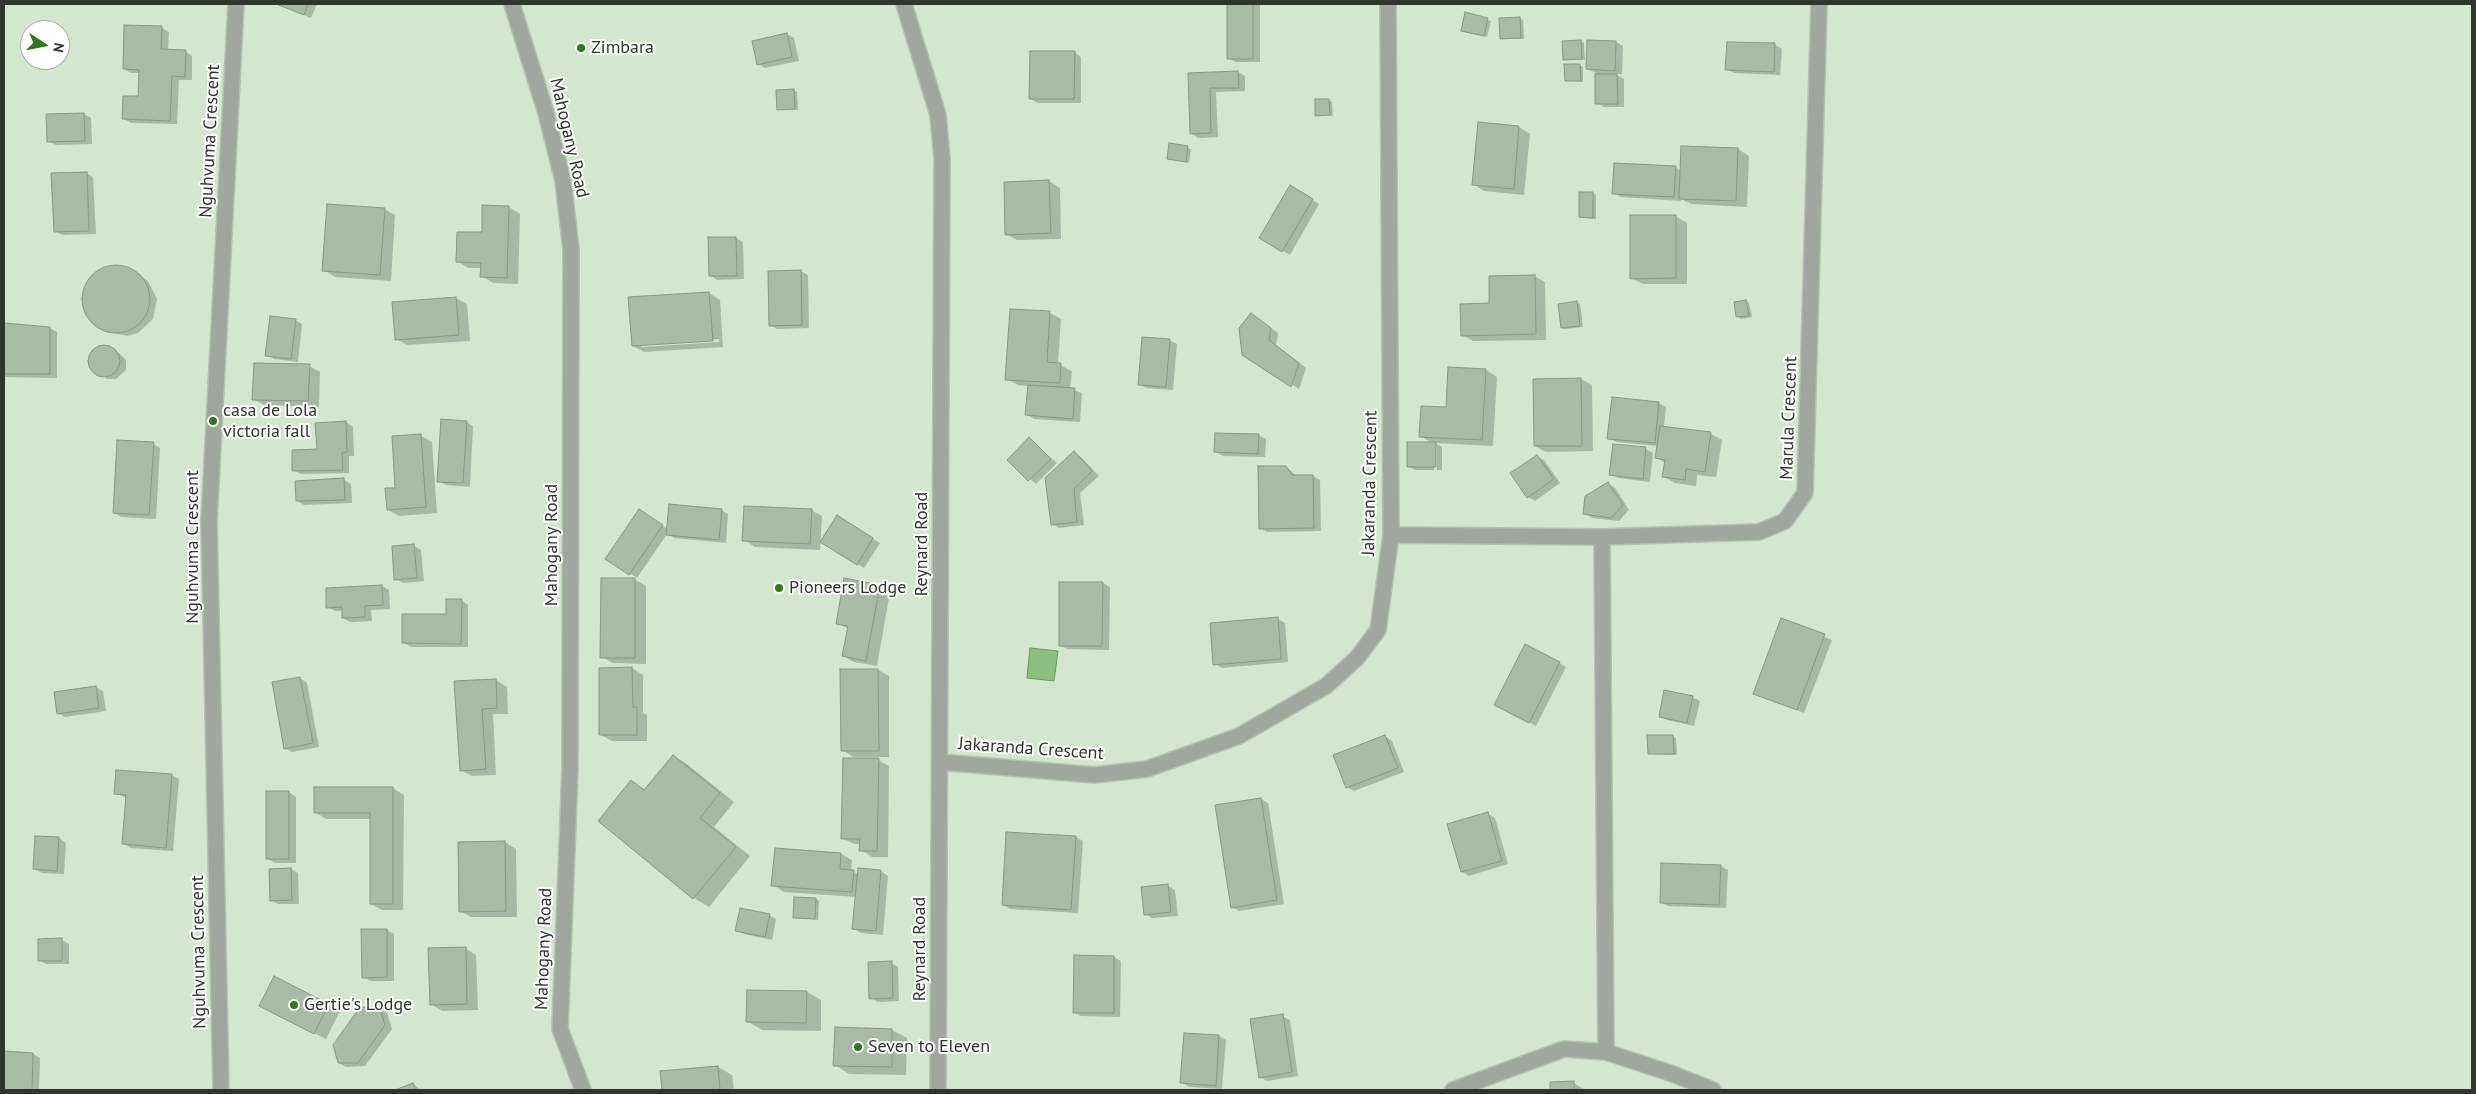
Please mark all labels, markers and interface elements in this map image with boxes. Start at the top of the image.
north arrow [20,20,70,70]
place label: Zimbara [591,37,654,59]
text: N [49,41,68,54]
marker: Zimbara [575,42,587,54]
street label: Nguhvuma Crescent [195,64,225,218]
street label: Mahogany Road [545,76,593,200]
street label: Marula Crescent [1776,356,1802,480]
place label: casa de Lola victoria fall [223,400,317,442]
street label: Jakaranda Crescent [1358,410,1382,556]
marker: casa de Lola victoria fall [207,415,219,427]
street label: Nguhvuma Crescent [182,470,204,624]
street label: Mahogany Road [541,484,563,606]
street label: Reynard Road [911,492,933,596]
place label: Pioneers Lodge [789,577,906,599]
marker: Pioneers Lodge [773,582,785,594]
street label: Jakaranda Crescent [958,733,1104,765]
street label: Nguhvuma Crescent [187,875,211,1029]
street label: Mahogany Road [531,887,557,1011]
street label: Reynard Road [909,897,931,1001]
place label: Gertie's Lodge [304,994,412,1016]
marker: Gertie's Lodge [288,999,300,1011]
place label: Seven to Eleven [868,1036,990,1058]
marker: Seven to Eleven [852,1041,864,1053]

